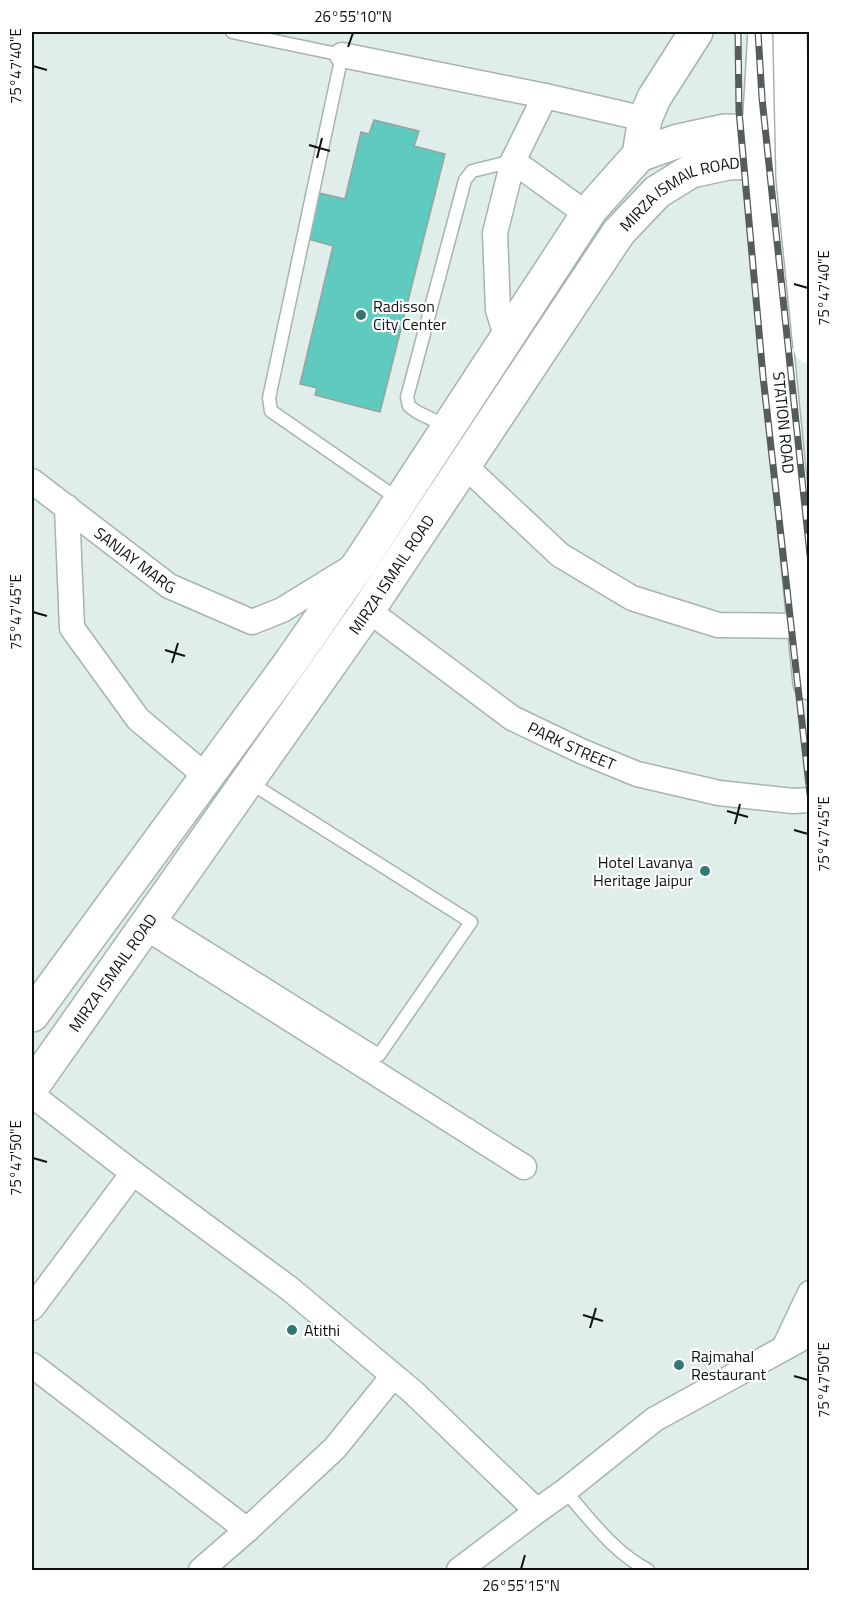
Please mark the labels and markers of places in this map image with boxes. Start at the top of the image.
place label: Radisson City Center [373,294,447,336]
marker: Radisson City Center [354,308,368,322]
place label: Hotel Lavanya Heritage Jaipur [593,850,693,892]
marker: Hotel Lavanya Heritage Jaipur [698,864,712,878]
place label: Atithi [304,1318,340,1342]
marker: Atithi [285,1323,299,1337]
place label: Rajmahal Restaurant [691,1344,766,1386]
marker: Rajmahal Restaurant [672,1358,686,1372]

